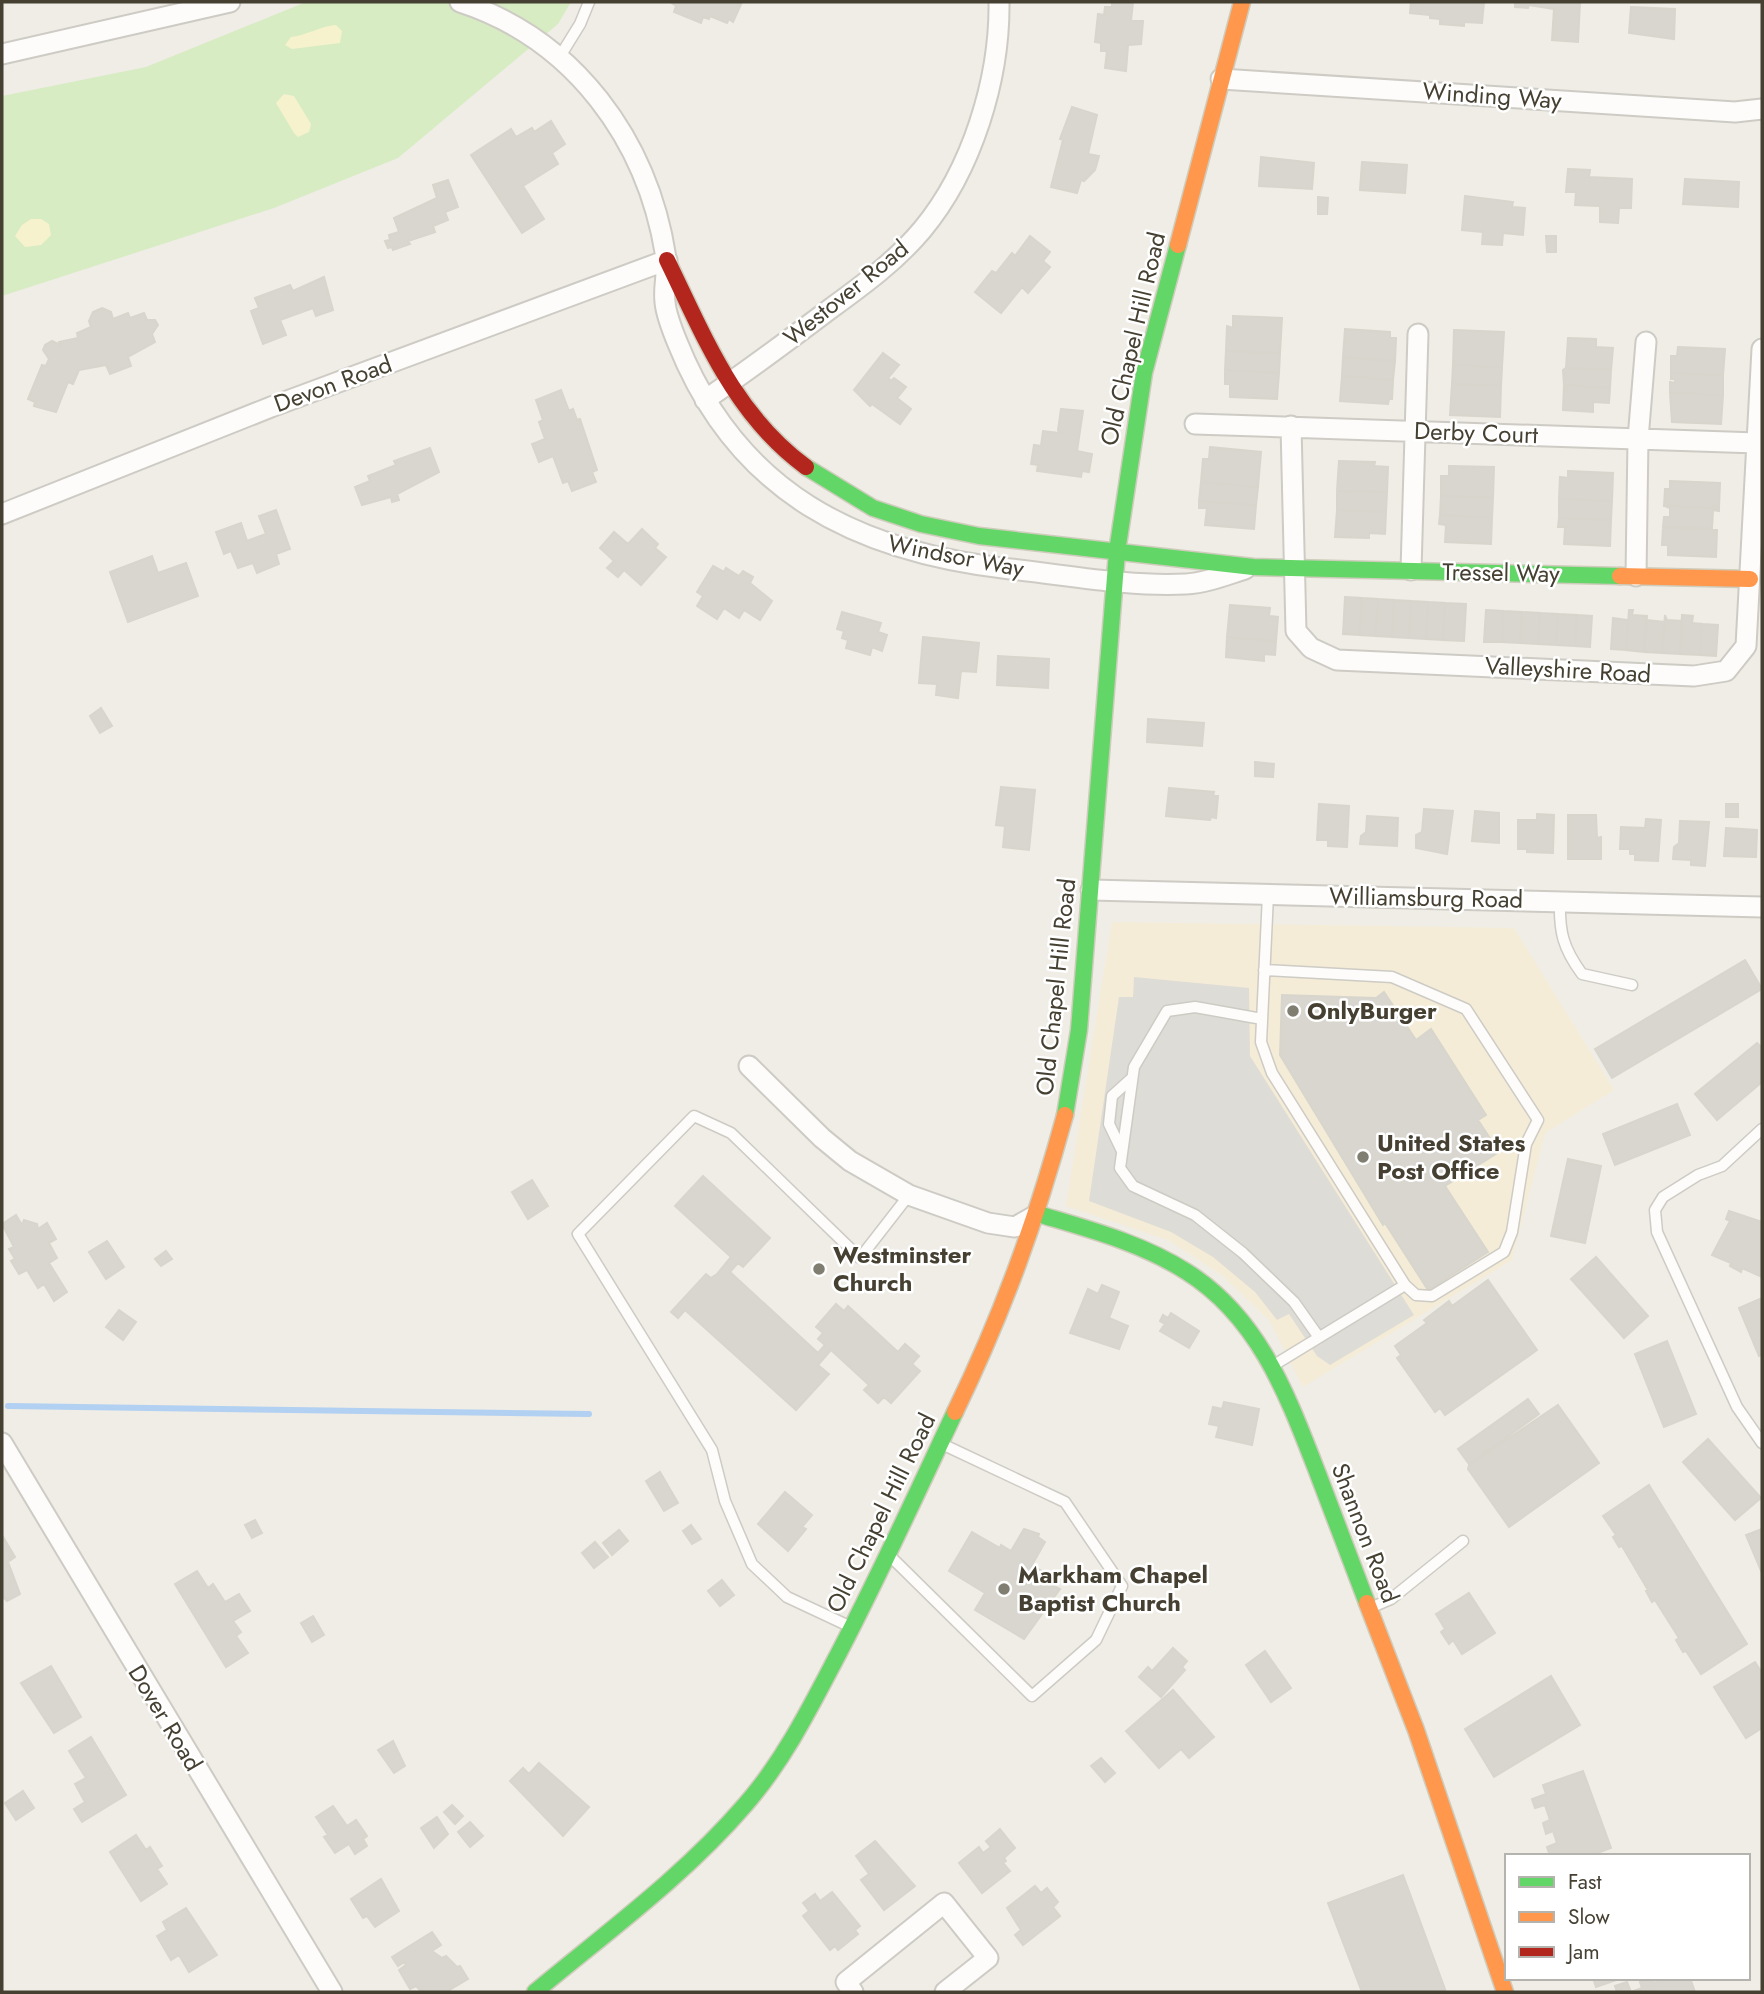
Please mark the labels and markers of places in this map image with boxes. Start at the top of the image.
place label: OnlyBurger [1307,993,1437,1028]
marker: OnlyBurger [1285,1003,1301,1019]
place label: United States Post Office [1377,1125,1526,1188]
marker: United States Post Office [1355,1149,1371,1165]
place label: Westminster Church [833,1237,971,1300]
marker: Westminster Church [811,1261,827,1277]
place label: Markham Chapel Baptist Church [1018,1557,1208,1620]
marker: Markham Chapel Baptist Church [996,1581,1012,1597]

